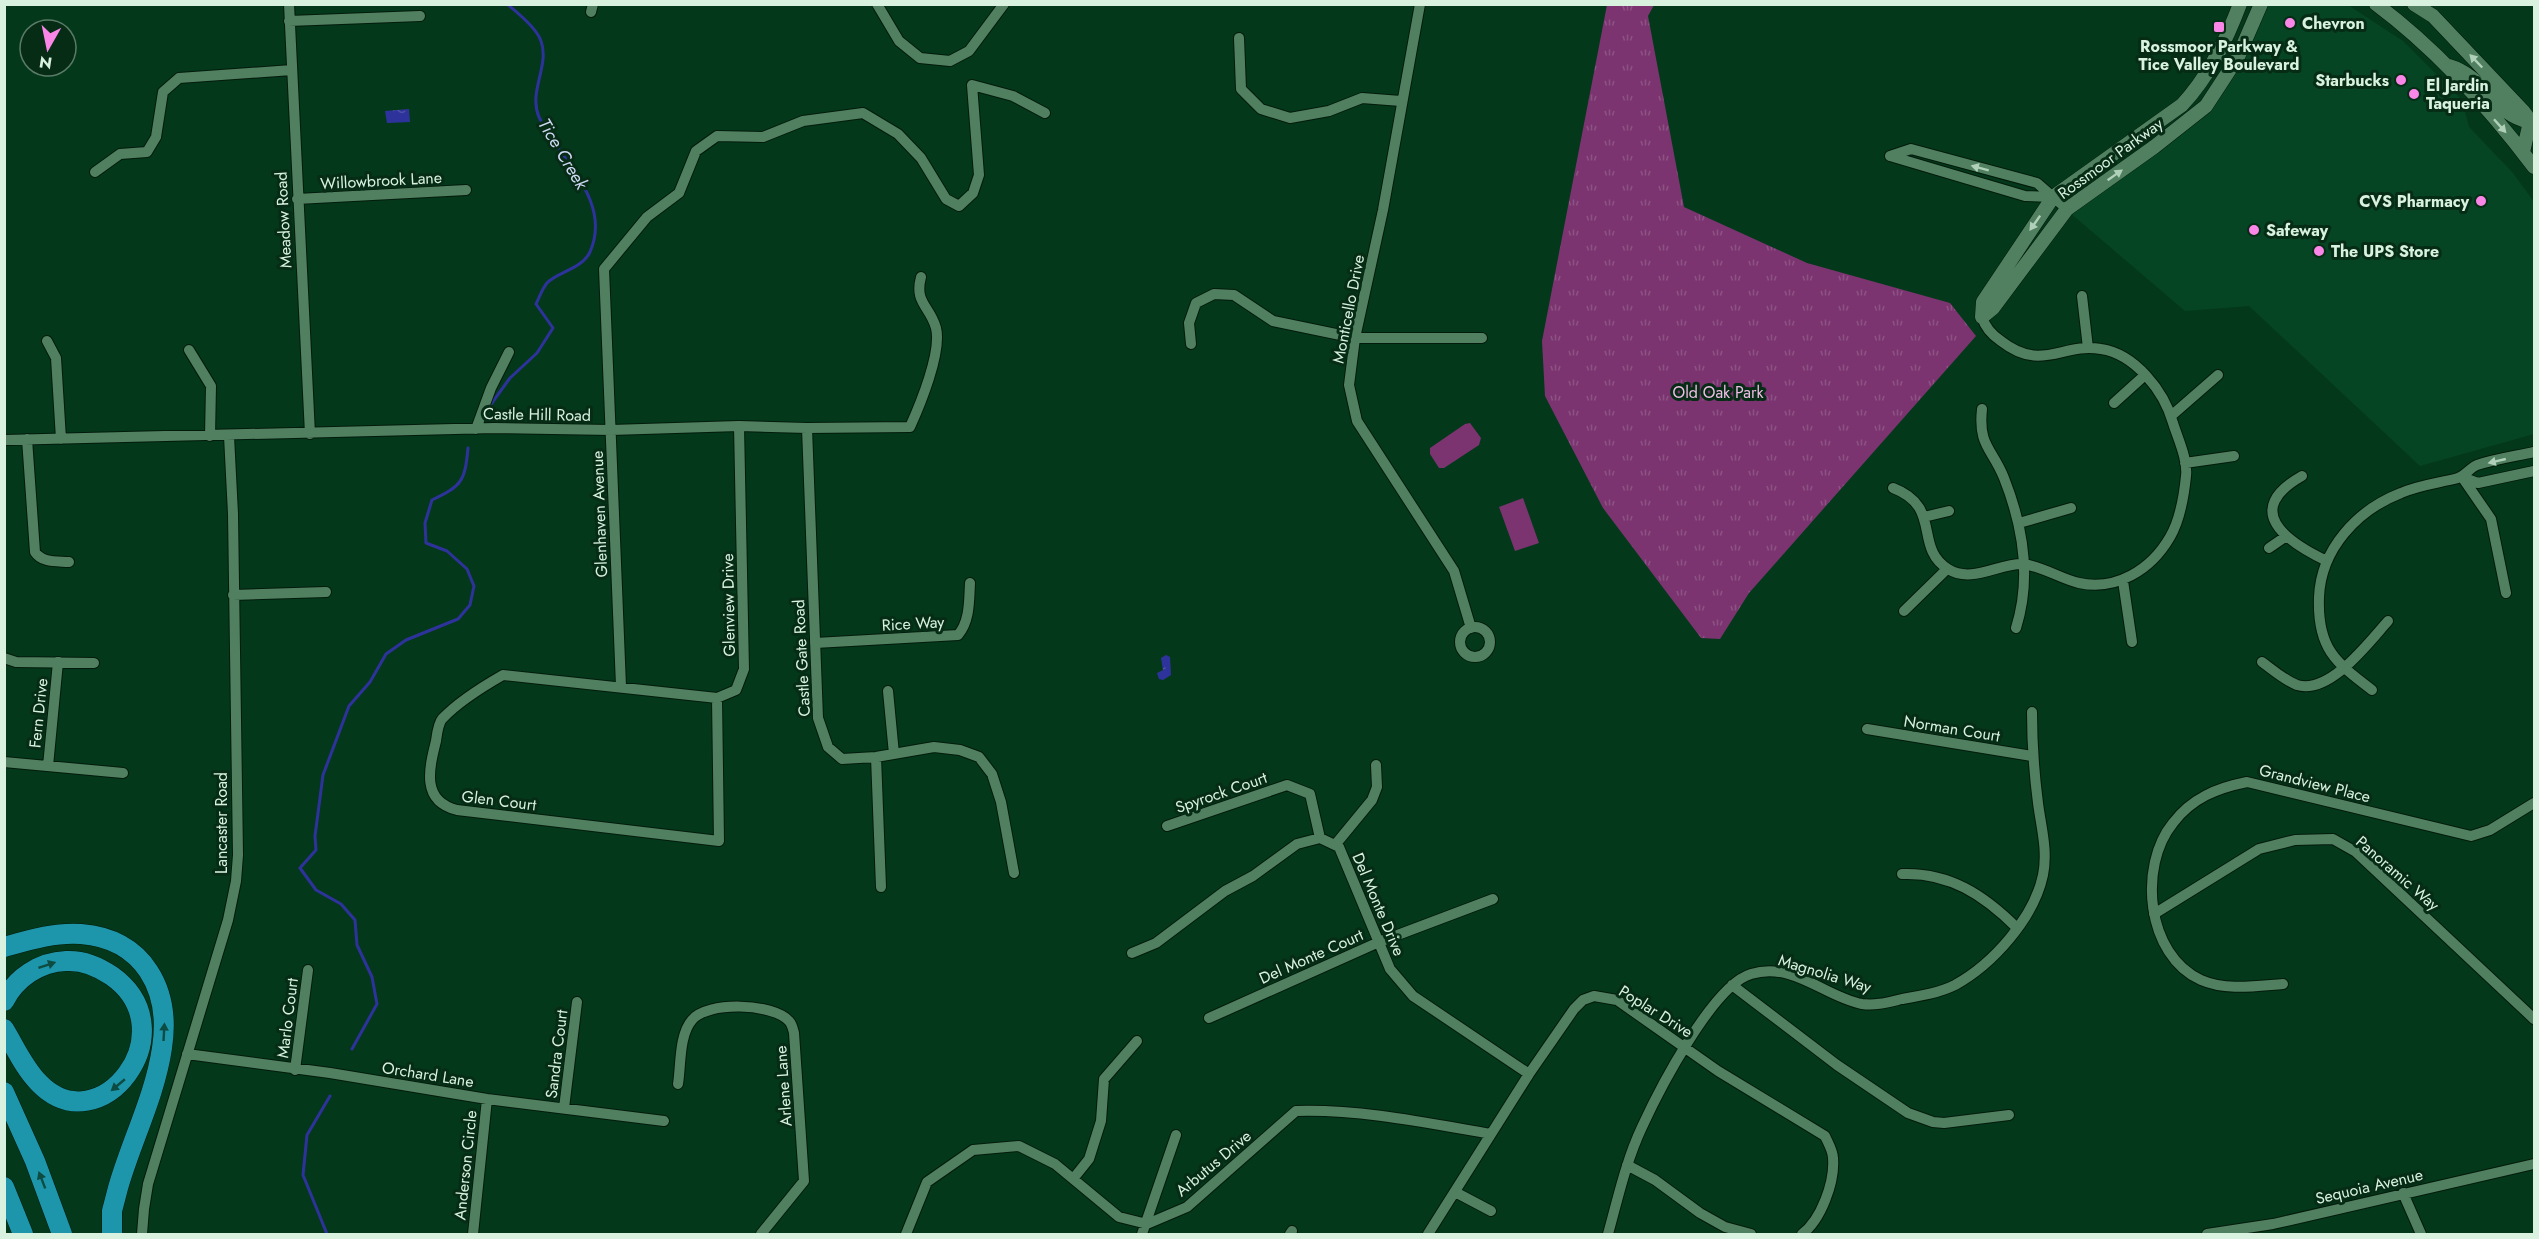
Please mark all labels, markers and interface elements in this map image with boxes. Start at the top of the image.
place label: Chevron [2302,12,2365,35]
marker: Chevron [2283,16,2297,30]
north arrow [18,18,78,78]
marker: Rossmoor Parkway & Tice Valley Boulevard [2212,20,2226,34]
place label: Rossmoor Parkway & Tice Valley Boulevard [2139,35,2299,76]
text: N [38,50,54,75]
one-way arrow [2469,54,2483,69]
place label: Starbucks [2315,69,2389,92]
marker: Starbucks [2394,73,2408,87]
place label: El Jardin Taqueria [2426,74,2490,115]
marker: El Jardin Taqueria [2407,87,2421,101]
street label: Rossmoor Parkway [2053,112,2168,204]
water label: Tice Creek [532,114,595,196]
one-way arrow [2493,118,2506,133]
one-way arrow [1971,162,1989,172]
street label: Willowbrook Lane [320,166,443,195]
one-way arrow [2106,169,2122,181]
street label: Meadow Road [269,171,298,269]
place label: CVS Pharmacy [2359,190,2470,213]
marker: CVS Pharmacy [2474,194,2488,208]
one-way arrow [2030,215,2041,231]
place label: Safeway [2266,219,2329,242]
marker: Safeway [2247,223,2261,237]
place label: The UPS Store [2331,240,2439,263]
marker: The UPS Store [2312,244,2326,258]
street label: Monticello Drive [1327,253,1370,366]
park label: Old Oak Park [1673,381,1764,404]
street label: Castle Hill Road [483,402,591,427]
street label: Glenhaven Avenue [586,450,613,578]
one-way arrow [2487,456,2506,466]
street label: Glenview Drive [716,553,741,657]
street label: Castle Gate Road [787,599,816,717]
street label: Rice Way [881,610,946,637]
street label: Fern Drive [23,677,54,749]
street label: Norman Court [1902,710,2002,747]
street label: Grandview Place [2257,759,2373,808]
street label: Spyrock Court [1172,766,1270,819]
street label: Lancaster Road [210,772,233,874]
street label: Glen Court [460,785,538,816]
street label: Panoramic Way [2351,830,2445,917]
street label: Del Monte Drive [1346,849,1411,959]
street label: Del Monte Court [1255,923,1367,990]
street label: Magnolia Way [1776,948,1875,999]
one-way arrow [39,959,57,969]
street label: Marlo Court [271,976,304,1060]
street label: Poplar Drive [1614,980,1697,1043]
street label: Sandra Court [540,1008,573,1100]
one-way arrow [159,1022,168,1041]
street label: Arlene Lane [769,1045,798,1127]
street label: Orchard Lane [380,1056,475,1093]
one-way arrow [111,1078,126,1091]
street label: Anderson Circle [448,1109,483,1221]
street label: Arbutus Drive [1170,1125,1256,1202]
street label: Sequoia Avenue [2313,1163,2425,1210]
one-way arrow [37,1170,47,1188]

